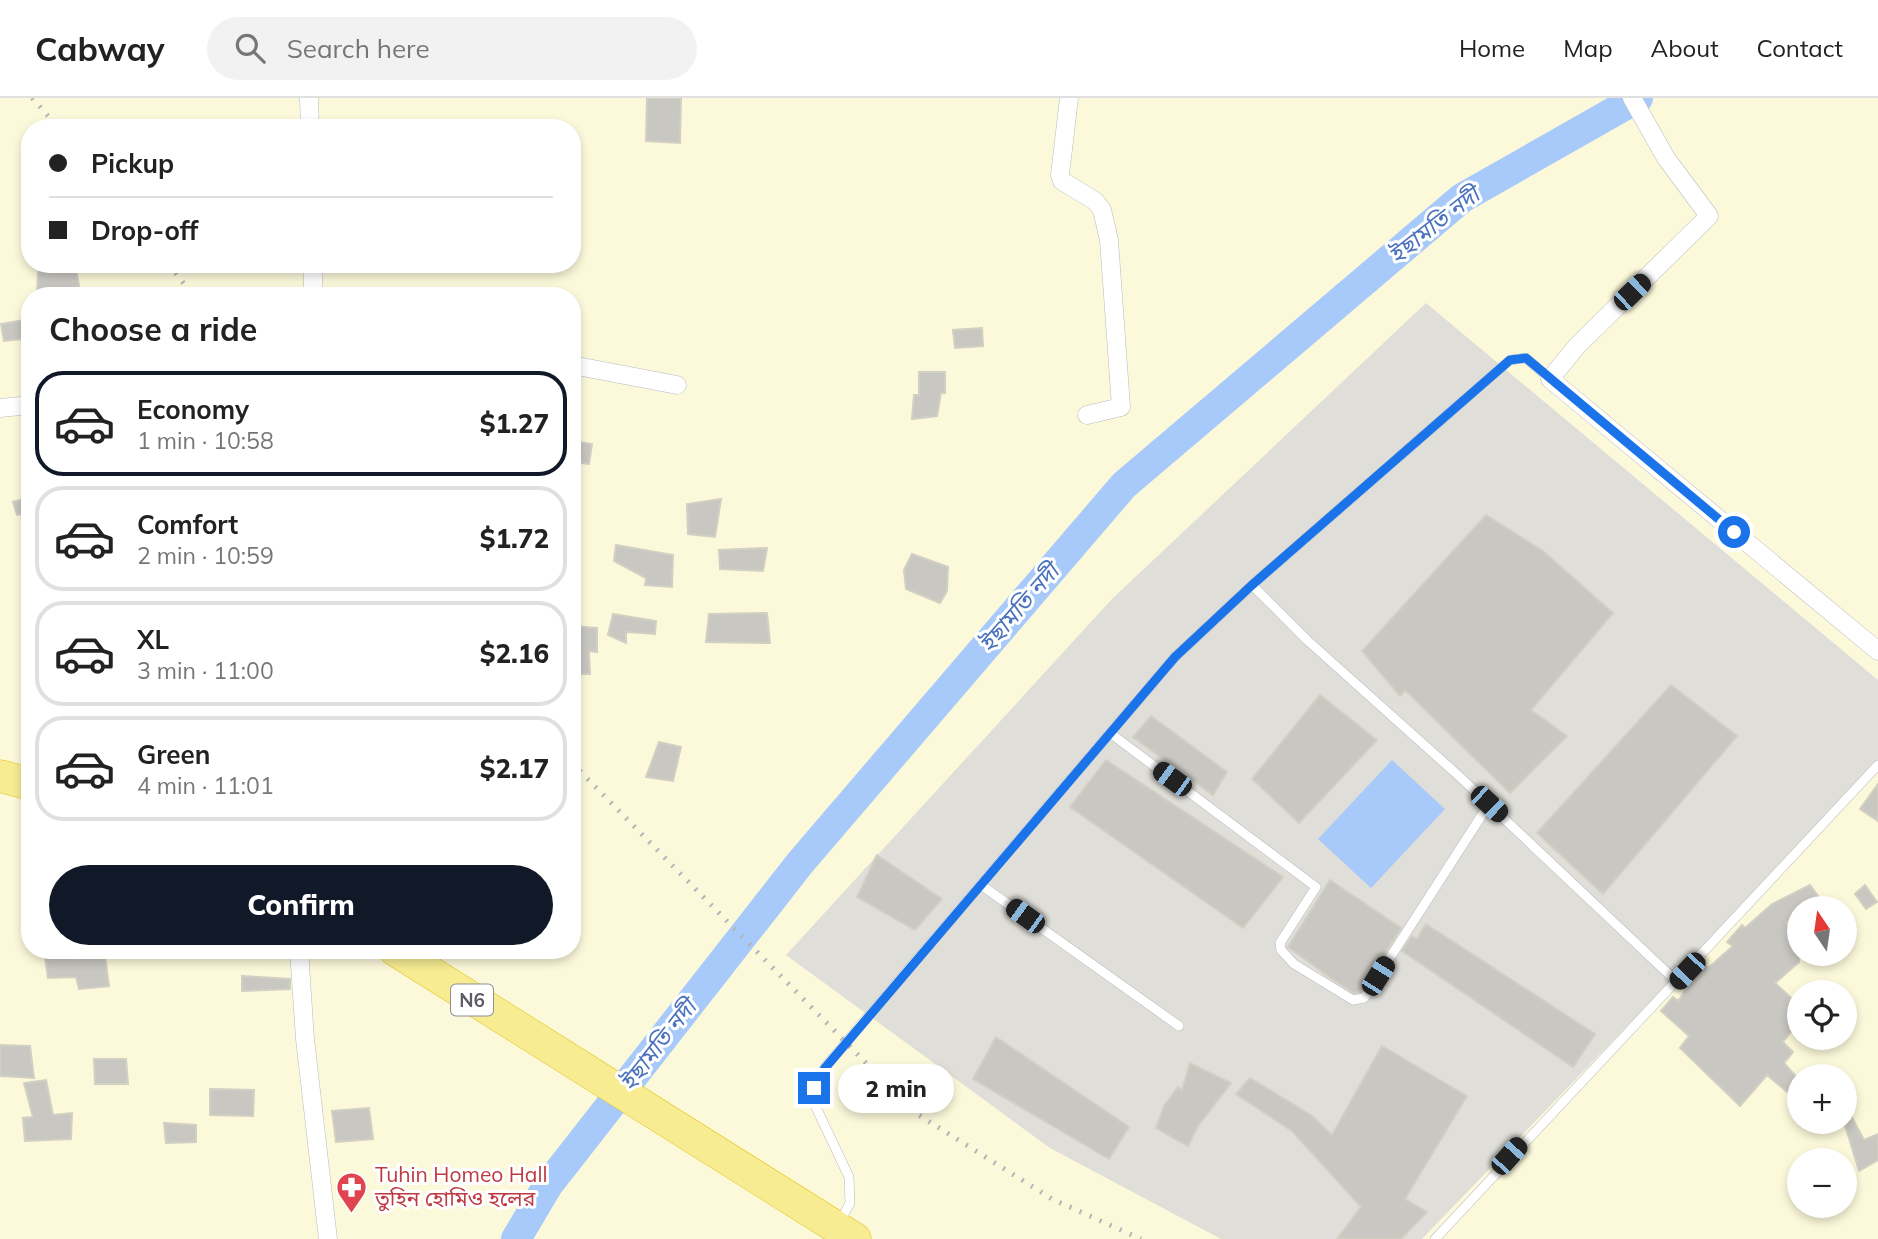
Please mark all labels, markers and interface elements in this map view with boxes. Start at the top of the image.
search box [207,17,697,80]
text: Cabway [35,28,165,69]
icon: search [231,29,269,67]
text: Search here [287,32,430,65]
text: Home [1459,33,1525,63]
text: Map [1563,33,1613,63]
text: About [1651,33,1719,63]
text: Contact [1757,33,1843,63]
text: Pickup [91,147,174,180]
water label: ইছামতি নদী [1382,178,1488,269]
text: Drop-off [91,214,198,247]
car [1610,270,1655,314]
text: Choose a ride [49,309,257,349]
icon: car [53,392,116,455]
text: Economy [137,393,249,426]
text: $1.27 [480,407,549,440]
text: 1 min · 10:58 [137,426,274,455]
icon: car [53,507,116,570]
text: Comfort [137,508,238,541]
route start [1718,516,1750,548]
text: $1.72 [480,522,549,555]
text: 2 min · 10:59 [137,541,274,570]
water label: ইছামতি নদী [972,555,1067,658]
icon: car [53,622,116,685]
text: XL [137,623,169,656]
text: $2.16 [480,637,549,670]
text: 3 min · 11:00 [137,656,274,685]
icon: car [53,737,116,800]
text: Green [137,738,210,771]
text: $2.17 [480,752,549,785]
car [1149,758,1196,800]
text: 4 min · 11:01 [137,771,274,800]
car [1467,782,1512,826]
button: Confirm [49,865,553,945]
car [1002,895,1049,937]
north arrow [1787,896,1857,966]
map controls [1787,896,1857,1218]
car [1665,948,1710,994]
car [1358,953,1399,999]
button: locate [1787,980,1857,1050]
road number: N6 [451,985,493,1016]
water label: ইছামতি নদী [613,990,705,1096]
callout: 2 min [838,1063,954,1112]
button: + [1787,1064,1857,1134]
route end [798,1072,830,1104]
text: 2 min [865,1074,927,1103]
car [1488,1133,1531,1179]
button: − [1787,1148,1857,1218]
place label: Tuhin Homeo Hall তুহিন হোমিও হলের [374,1161,547,1212]
pharmacy icon: Tuhin Homeo Hall তুহিন হোমিও হলের [335,1170,369,1214]

